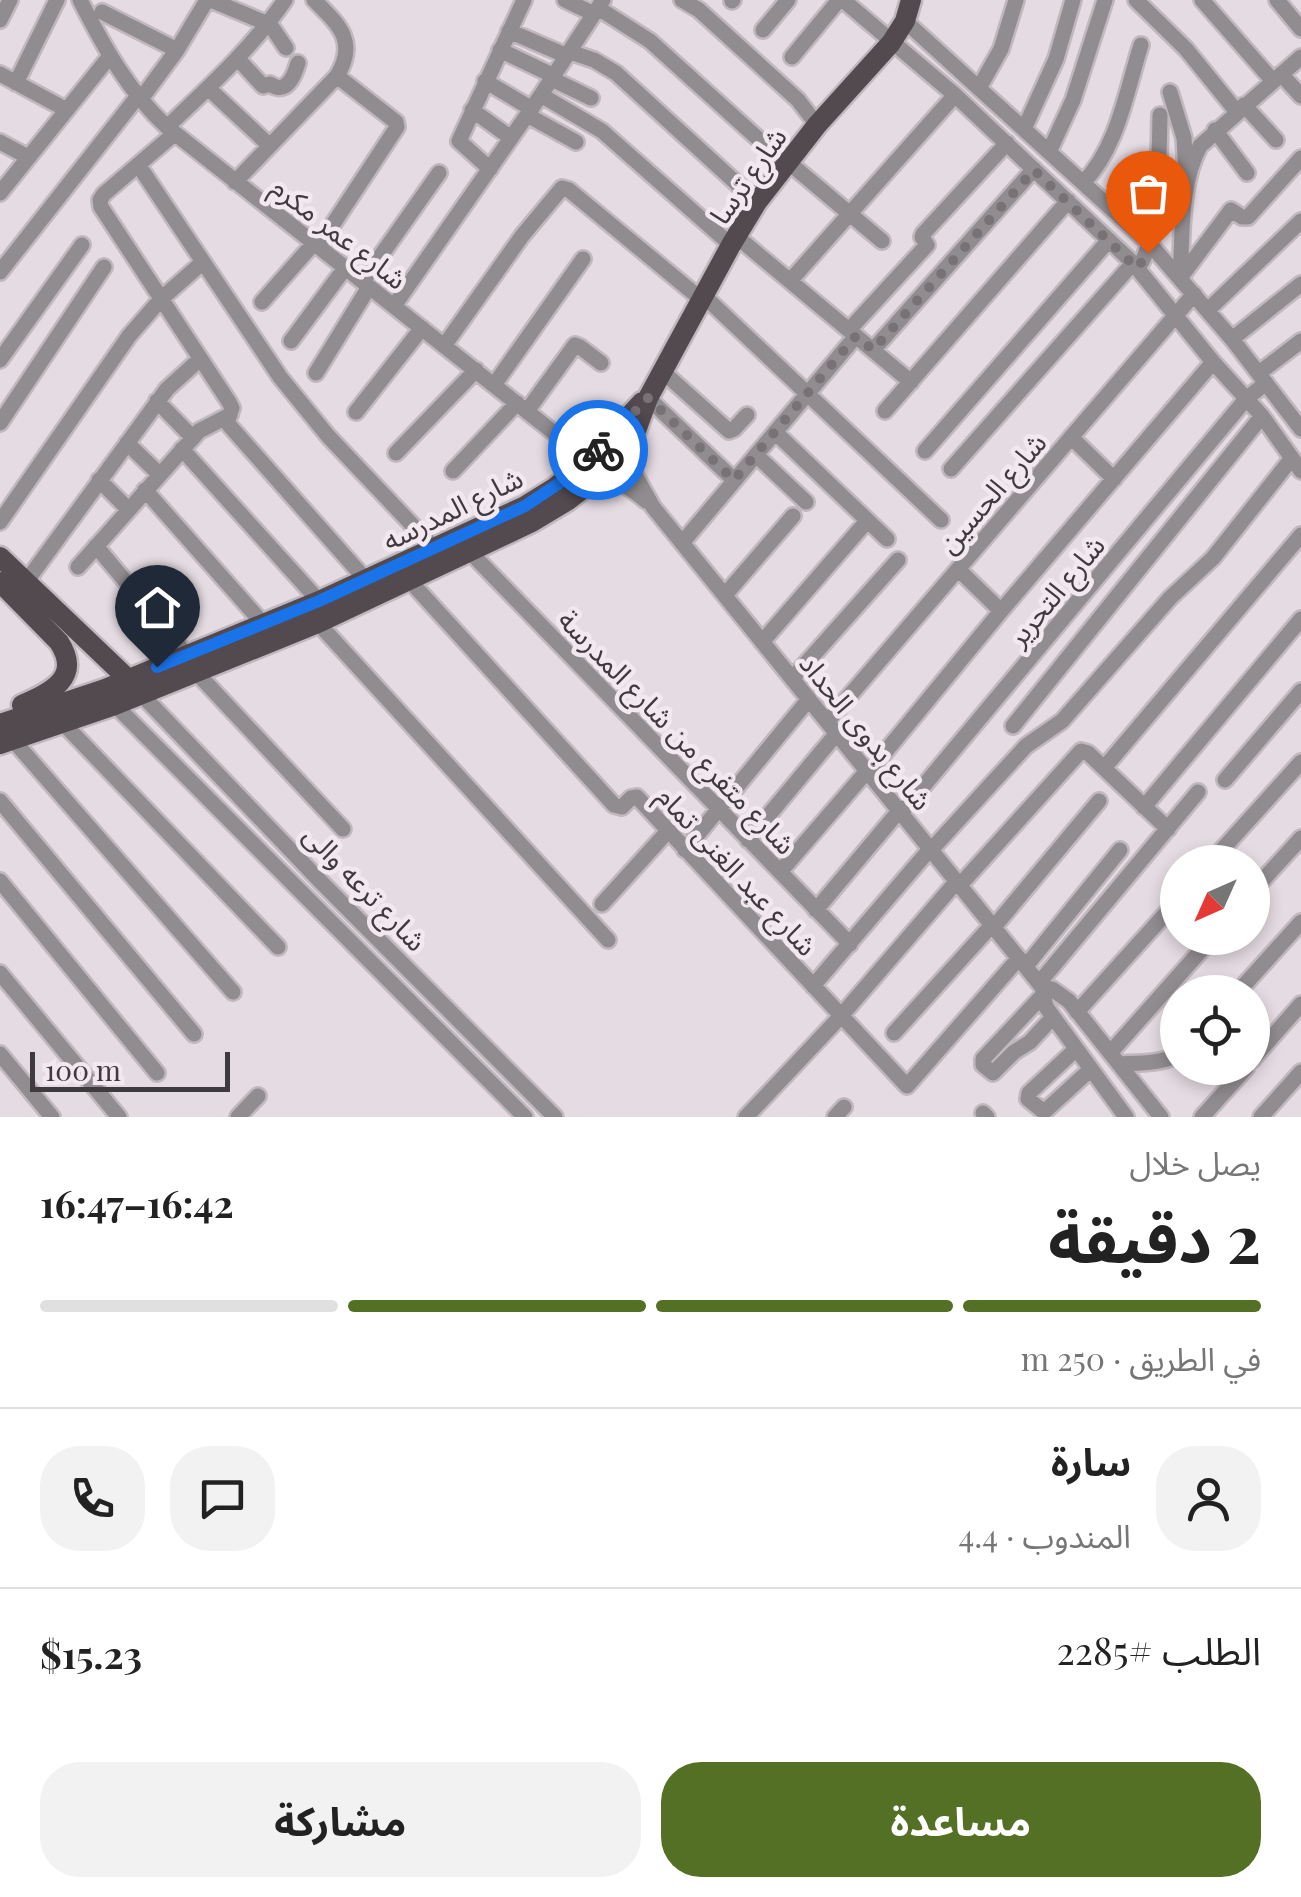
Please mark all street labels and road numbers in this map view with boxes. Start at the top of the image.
street label: شارع ترسا [700,119,797,233]
street label: شارع عمر مكرم [262,167,415,300]
street label: شارع الحسين [928,424,1057,563]
street label: شارع المدرسه [376,458,530,561]
street label: شارع التحرير [997,527,1115,656]
street label: شارع متفرع من شارع المدرسة [548,601,805,864]
street label: شارع بدوى الحداد [789,645,942,820]
street label: شارع عبد الغنى تمام [647,777,826,965]
street label: شارع ترعه والى [294,816,436,961]

